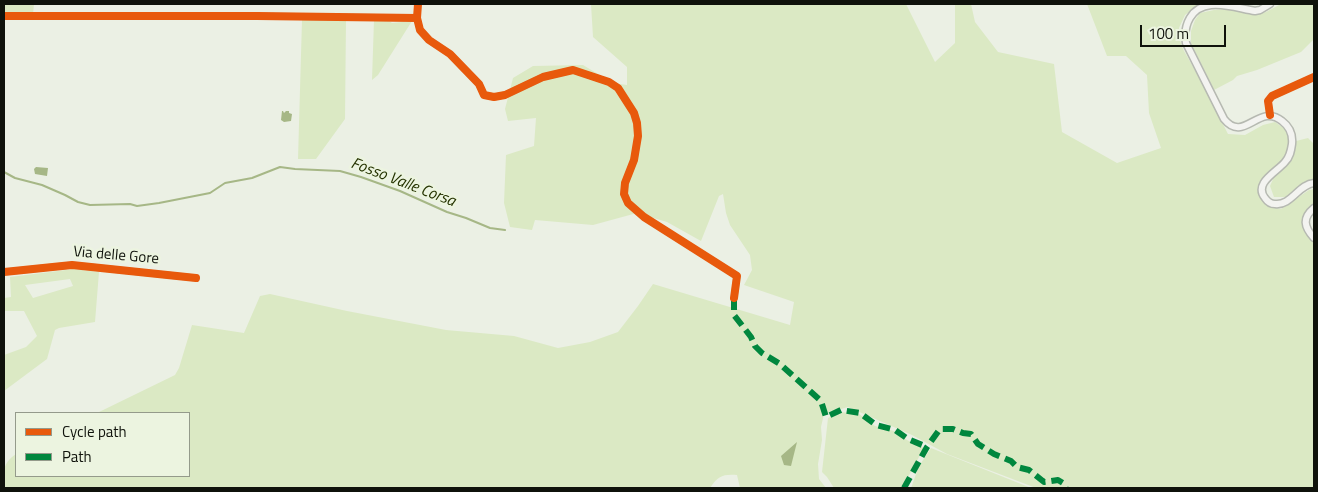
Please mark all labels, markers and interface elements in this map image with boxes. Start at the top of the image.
scale bar [1143,15,1229,47]
text: 100 m [1148,22,1189,45]
water label: Fosso Valle Corsa [348,154,458,212]
street label: Via delle Gore [72,243,160,269]
legend [15,412,190,477]
text: Cycle path [62,420,127,443]
text: Path [62,445,92,468]

